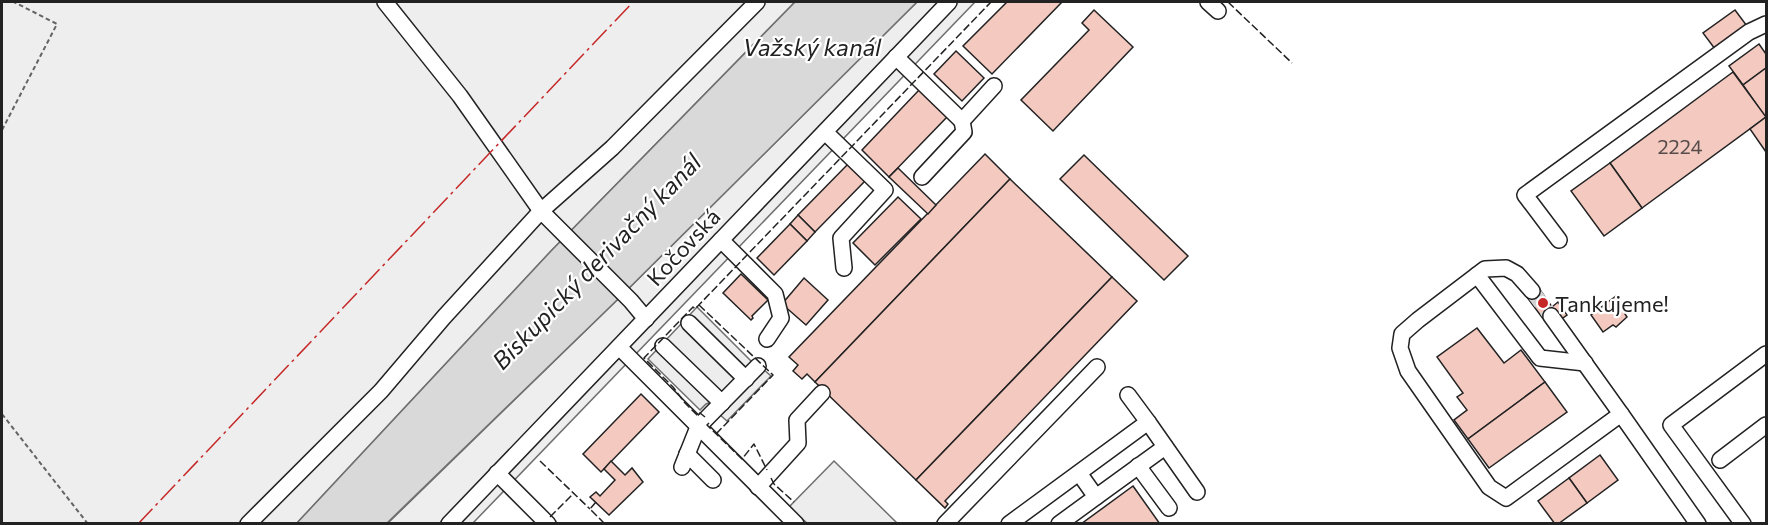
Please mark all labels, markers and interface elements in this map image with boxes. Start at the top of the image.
water label: Važský kanál [743,32,882,61]
house number: 2224 [1658,134,1702,158]
water label: Biskupický derivačný kanál [486,147,707,375]
street label: Kočovská [641,203,725,291]
place label: Tankujeme! [1555,290,1669,317]
marker: Tankujeme! [1536,296,1550,310]

